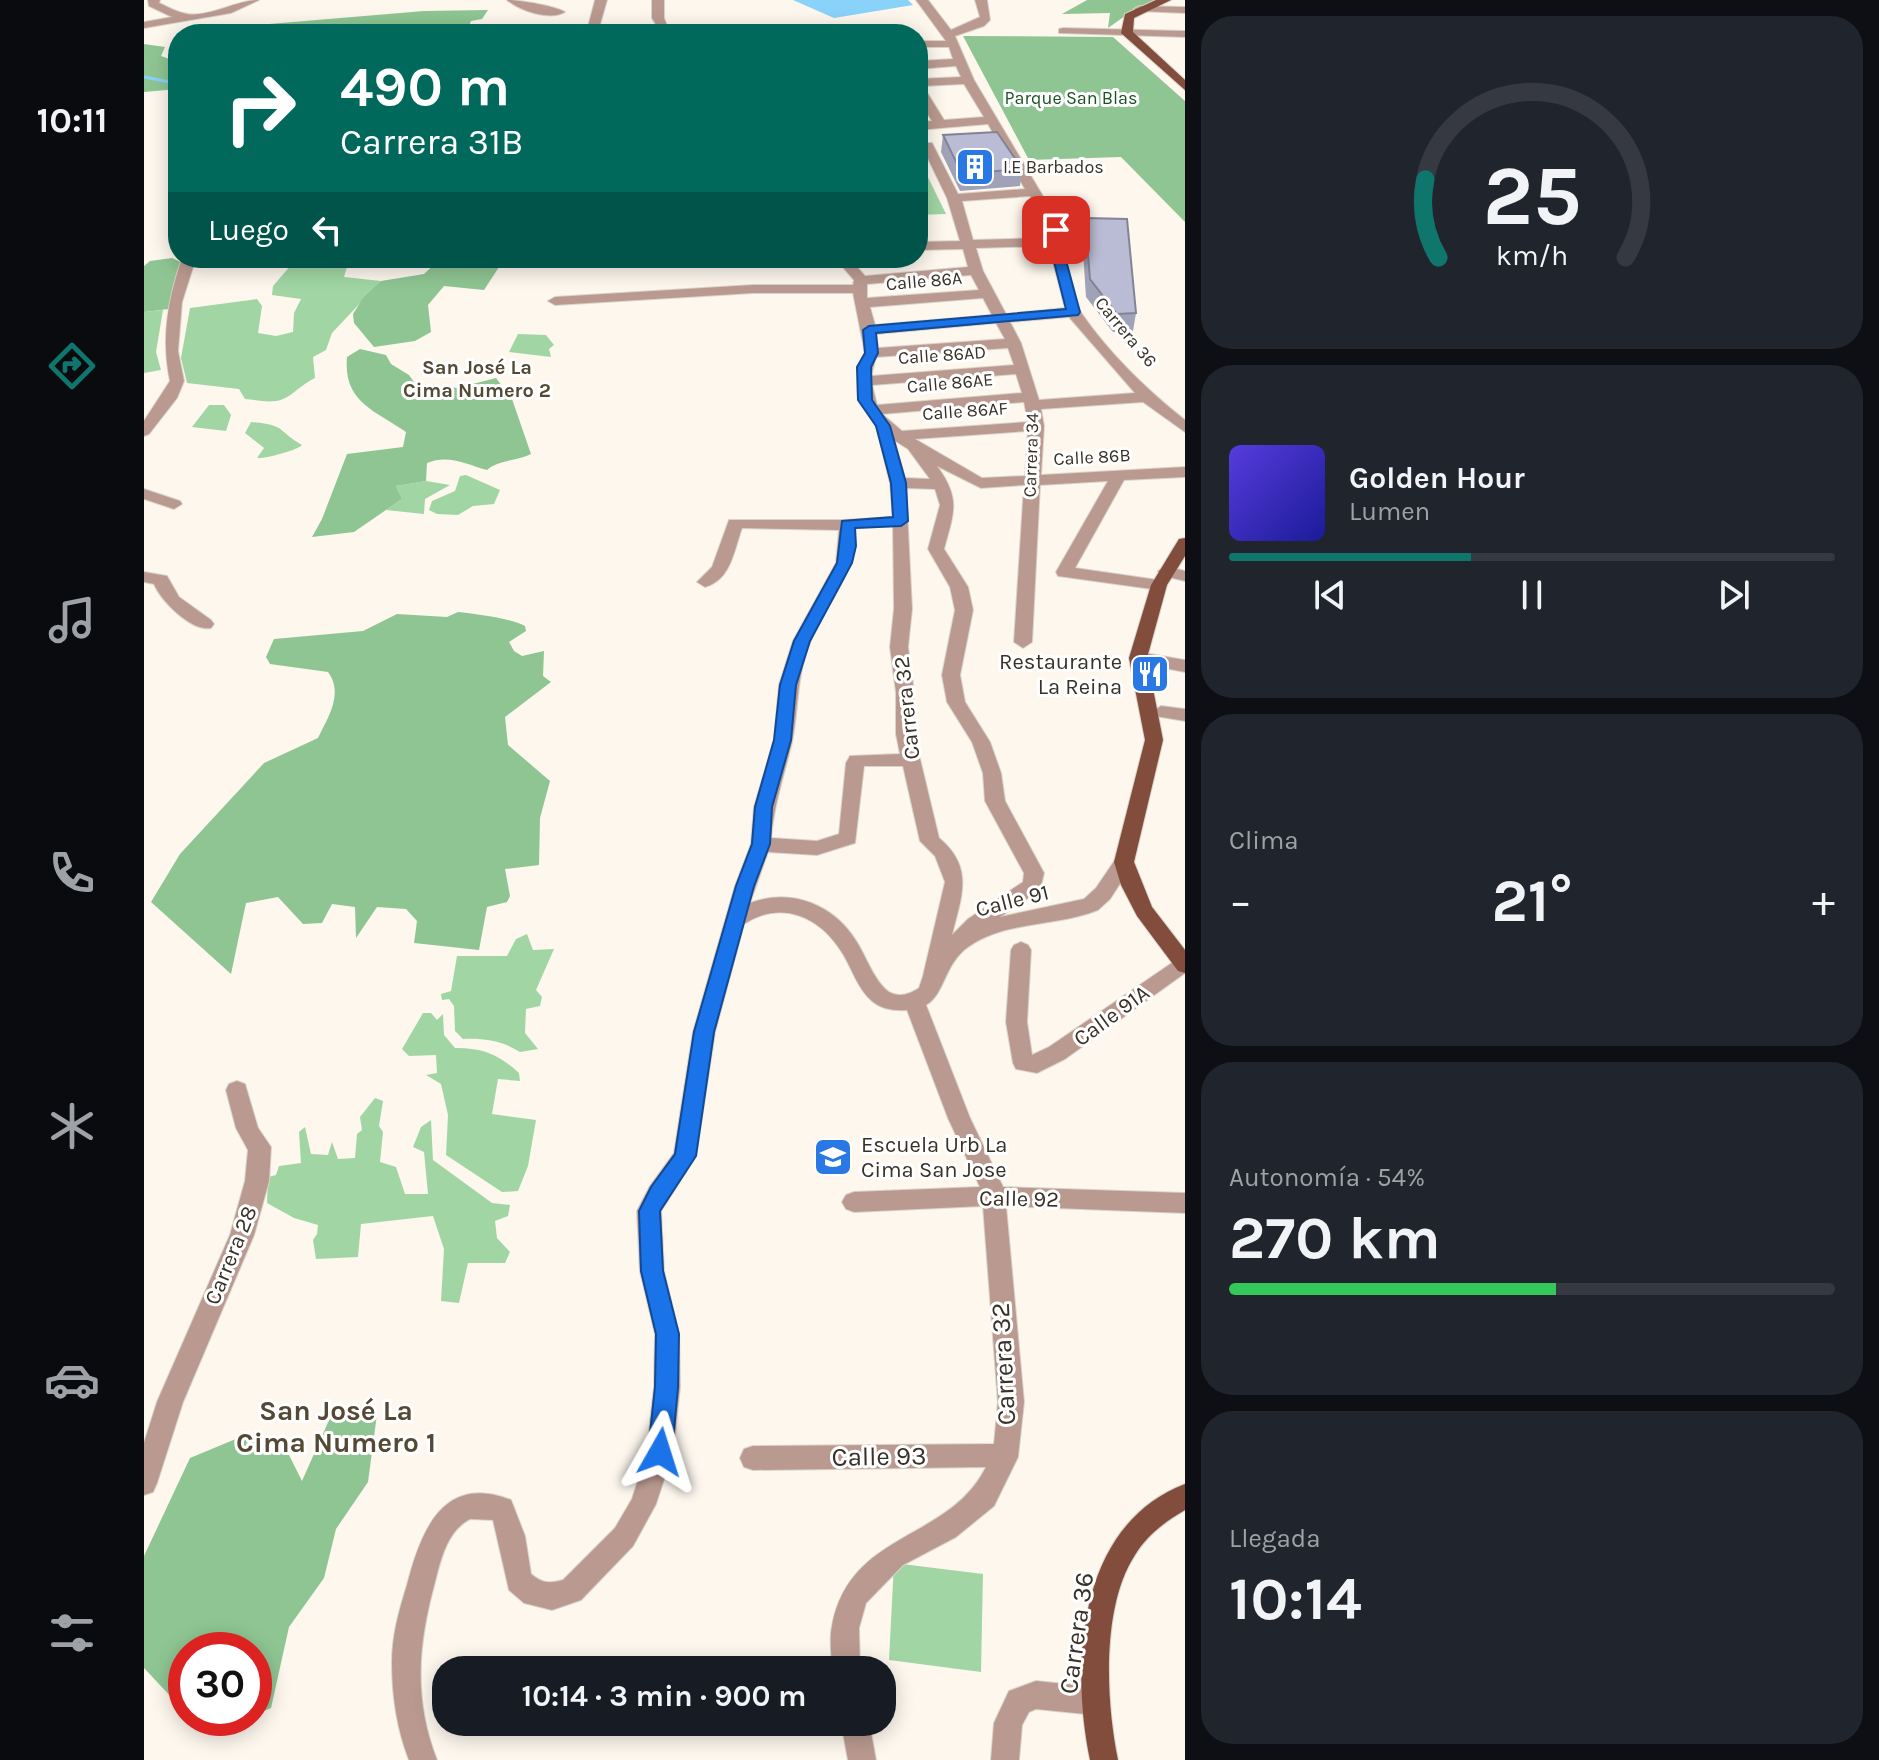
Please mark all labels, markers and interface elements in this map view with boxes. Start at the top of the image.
text: 490 m [340,54,510,119]
icon: right [208,56,312,160]
park label: Parque San Blas [1005,87,1137,109]
text: 10:11 [37,99,107,141]
text: Carrera 31B [340,121,523,163]
building icon: I.E Barbados [954,146,996,188]
text: 25 [1483,148,1581,245]
place label: I.E Barbados [1003,156,1104,178]
pin [1022,196,1090,264]
icon: left [305,208,349,252]
icon: arrive [1034,208,1078,252]
text: Luego [208,212,289,248]
text: km/h [1496,240,1568,273]
street label: Calle 86A [885,267,963,295]
street label: Carrera 36 [1090,292,1162,372]
icon: directions [44,338,100,394]
street label: Calle 86AD [897,341,987,369]
district label: San José La Cima Numero 2 [403,356,551,402]
street label: Calle 86AE [906,368,994,398]
street label: Calle 86AF [921,397,1009,425]
street label: Carrera 34 [1019,412,1043,498]
street label: Calle 86B [1053,444,1131,470]
text: Golden Hour [1349,460,1525,496]
text: Lumen [1349,496,1430,527]
icon: previous [1308,573,1352,617]
icon: pause [1510,573,1554,617]
icon: next [1712,573,1756,617]
icon: music [44,592,100,648]
place label: Restaurante La Reina [999,649,1122,700]
restaurant icon: Restaurante La Reina [1129,653,1171,695]
street label: Carrera 32 [889,655,925,761]
text: Clima [1229,825,1299,856]
icon: phone [44,845,100,901]
text: 21° [1492,866,1573,936]
text: − [1229,876,1252,927]
text: + [1812,876,1835,927]
street label: Calle 91 [973,879,1052,923]
street label: Calle 91A [1069,979,1155,1052]
icon: climate [44,1098,100,1154]
place label: Escuela Urb La Cima San Jose [861,1132,1007,1183]
school or university icon: Escuela Urb La Cima San Jose [812,1136,854,1178]
text: Autonomía · 54% [1229,1162,1425,1193]
street label: Calle 92 [979,1185,1059,1213]
street label: Carrera 28 [199,1202,263,1309]
text: 270 km [1229,1203,1441,1273]
street label: Carrera 32 [985,1302,1022,1426]
icon: car [44,1352,100,1408]
district label: San José La Cima Numero 1 [236,1394,436,1459]
position arrow [618,1410,702,1494]
street label: Calle 93 [831,1440,927,1473]
text: Llegada [1229,1523,1321,1554]
text: 10:14 [1229,1564,1362,1634]
street label: Carrera 36 [1053,1570,1100,1696]
icon: filters [44,1605,100,1661]
speed limit sign: 30 [168,1632,272,1736]
text: 10:14 · 3 min · 900 m [521,1678,807,1714]

